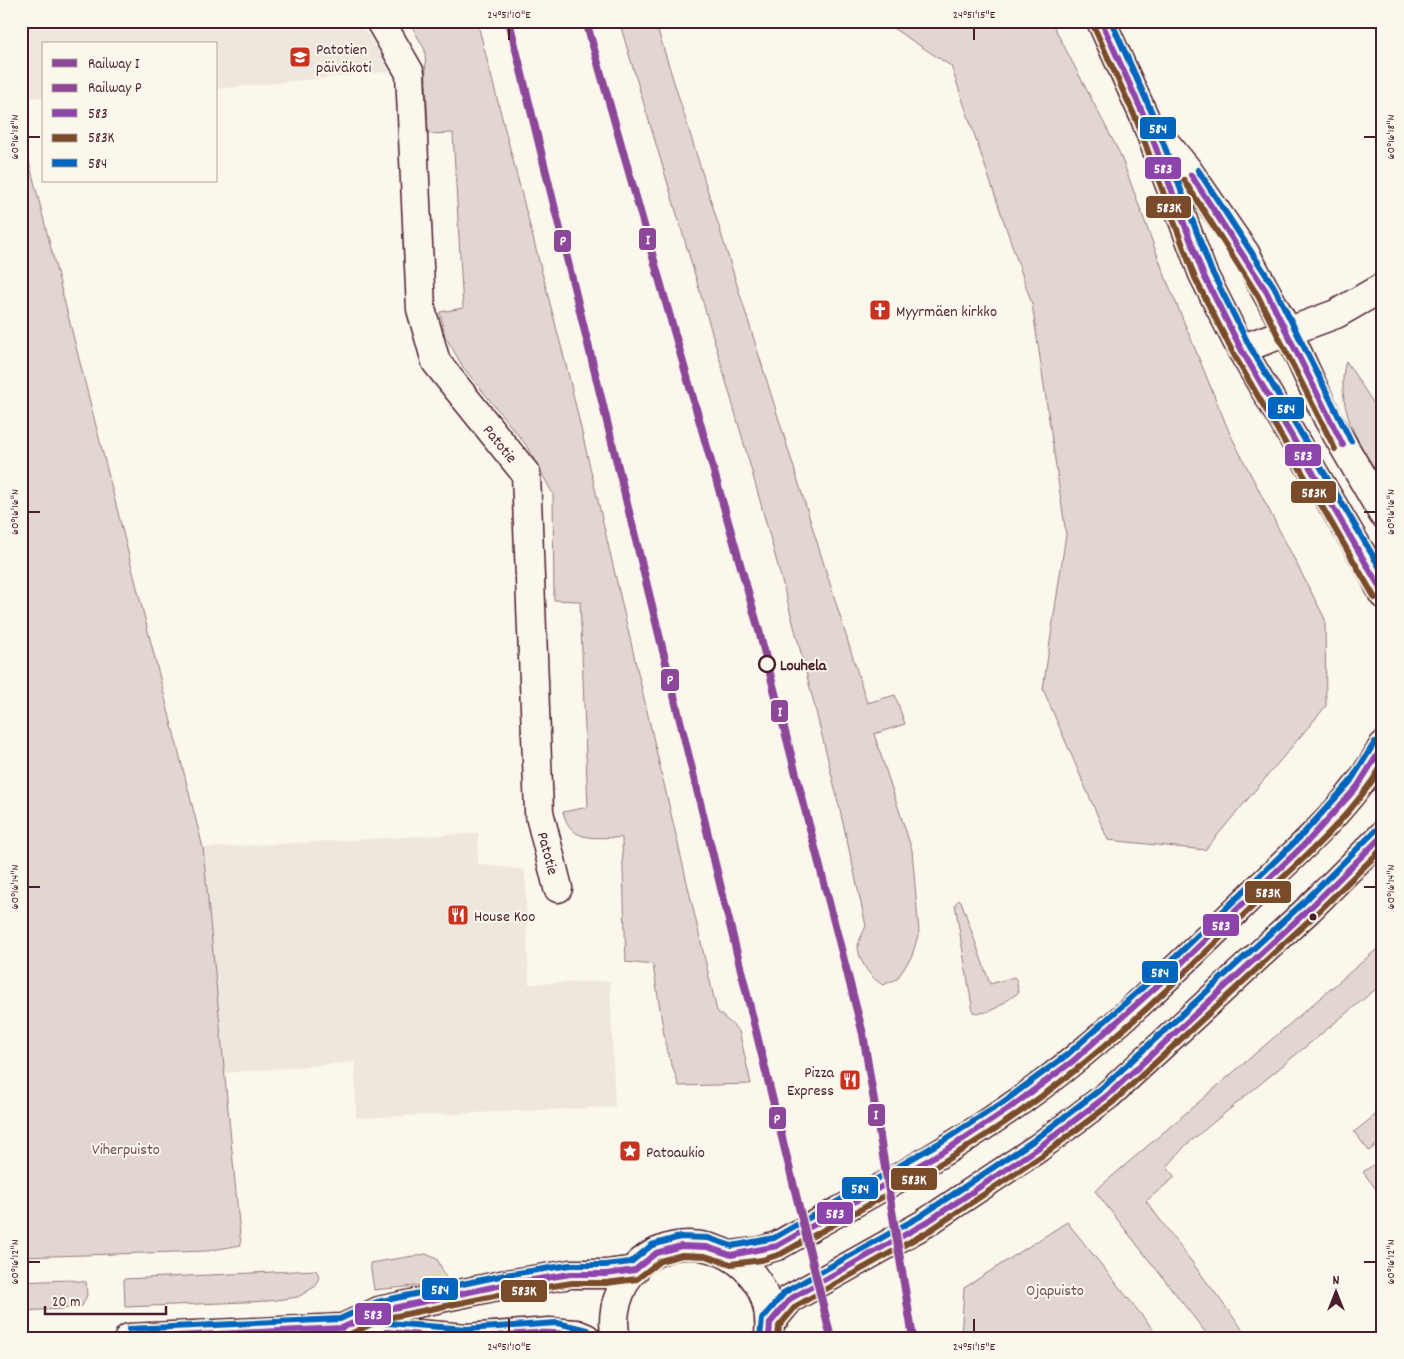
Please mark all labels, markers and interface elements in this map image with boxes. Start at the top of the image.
text: 24°51'10"E [487,7,531,24]
text: 24°51'15"E [953,7,996,24]
place label: Patotien päiväkoti [316,39,372,80]
legend [42,42,218,182]
school or university icon: Patotien päiväkoti [288,45,312,69]
text: Railway I [88,54,140,76]
text: Railway P [88,78,142,100]
text: 583 [88,104,108,126]
text: 60°16'18"N [7,115,24,159]
text: 60°16'18"N [1383,115,1400,159]
line badge: 584 [1139,116,1177,140]
text: 584 [1149,120,1167,140]
text: 583K [88,128,115,150]
text: 584 [88,154,107,176]
line badge: 583 [1144,156,1182,180]
text: 583 [1154,160,1172,180]
line badge: 583K [1145,195,1192,219]
text: 583K [1157,199,1182,219]
line badge: I [638,227,657,251]
line badge: P [553,229,572,253]
text: I [646,231,651,251]
text: P [560,232,567,252]
church icon: Myyrmäen kirkko [868,298,892,322]
place label: Myyrmäen kirkko [896,301,997,324]
line badge: 584 [1267,396,1305,420]
text: 584 [1277,400,1295,420]
street label: Patotie [476,420,522,469]
line badge: 583 [1284,443,1322,467]
text: 583 [1294,447,1312,467]
line badge: 583K [1290,480,1337,504]
text: 583K [1302,484,1327,504]
text: 60°16'16"N [7,489,24,535]
text: 60°16'16"N [1383,489,1400,535]
marker: Louhela [758,655,776,673]
place label: Louhela [780,655,828,678]
line badge: P [660,668,680,692]
text: P [667,671,674,691]
line badge: I [770,699,789,723]
text: I [778,703,783,723]
street label: Patotie [530,830,563,878]
text: 60°16'14"N [7,864,24,909]
text: 60°16'14"N [1383,864,1400,909]
line badge: 583K [1244,880,1292,904]
text: 583K [1256,884,1281,904]
restaurant icon: House Koo [446,903,470,927]
place label: House Koo [474,906,535,929]
unlabelled marker [1308,912,1318,922]
line badge: 583 [1202,913,1240,937]
text: 583 [1212,917,1230,937]
line badge: 584 [1141,960,1179,984]
text: 584 [1151,964,1169,984]
place label: Pizza Express [787,1062,834,1103]
restaurant icon: Pizza Express [838,1068,862,1092]
line badge: I [867,1103,886,1127]
line badge: P [768,1106,787,1130]
text: I [874,1106,879,1126]
text: P [774,1110,781,1130]
park label: Viherpuisto [92,1139,160,1162]
place icon: Patoaukio [618,1139,642,1163]
place label: Patoaukio [646,1142,705,1165]
line badge: 583K [890,1167,938,1191]
text: 583K [902,1171,927,1191]
line badge: 584 [841,1176,879,1200]
text: 584 [851,1180,869,1200]
line badge: 583 [816,1201,854,1225]
text: 583 [826,1205,844,1225]
text: 60°16'12"N [7,1239,24,1285]
text: 60°16'12"N [1383,1239,1400,1285]
north arrow [1312,1266,1362,1316]
text: N [1333,1271,1340,1291]
line badge: 584 [421,1277,459,1301]
line badge: 583K [500,1279,548,1303]
park label: Ojapuisto [1026,1280,1084,1303]
text: 584 [431,1281,449,1301]
text: 583K [512,1282,537,1302]
scale bar [45,1284,166,1316]
text: 20 m [52,1292,80,1314]
line badge: 583 [354,1302,392,1326]
text: 583 [364,1306,382,1326]
text: 24°51'10"E [487,1339,531,1356]
text: 24°51'15"E [953,1339,996,1356]

